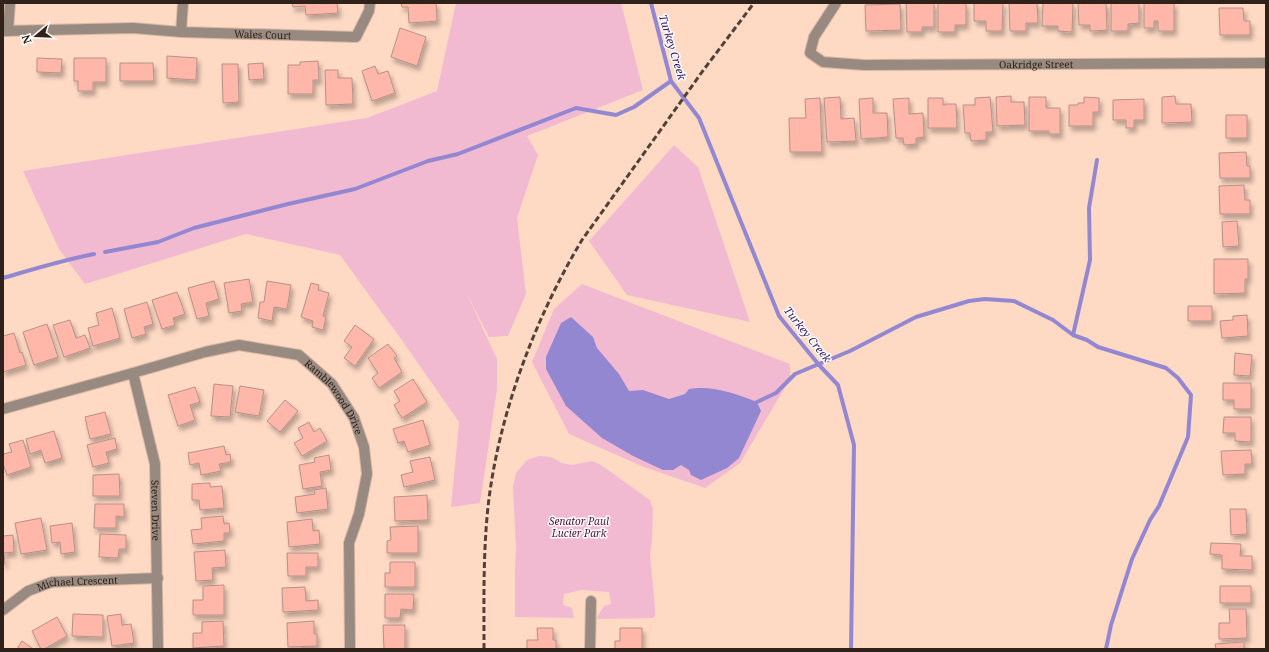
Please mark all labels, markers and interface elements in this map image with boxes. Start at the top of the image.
water label: Turkey Creek [656,13,690,82]
north arrow [16,16,56,56]
street label: Wales Court [234,27,292,42]
text: N [17,33,35,46]
street label: Oakridge Street [999,57,1074,71]
water label: Turkey Creek [781,303,836,366]
street label: Ramblewood Drive [302,356,366,436]
street label: Steven Drive [148,480,163,541]
park label: Senator Paul Lucier Park [549,514,609,540]
street label: Michael Crescent [35,573,118,594]

